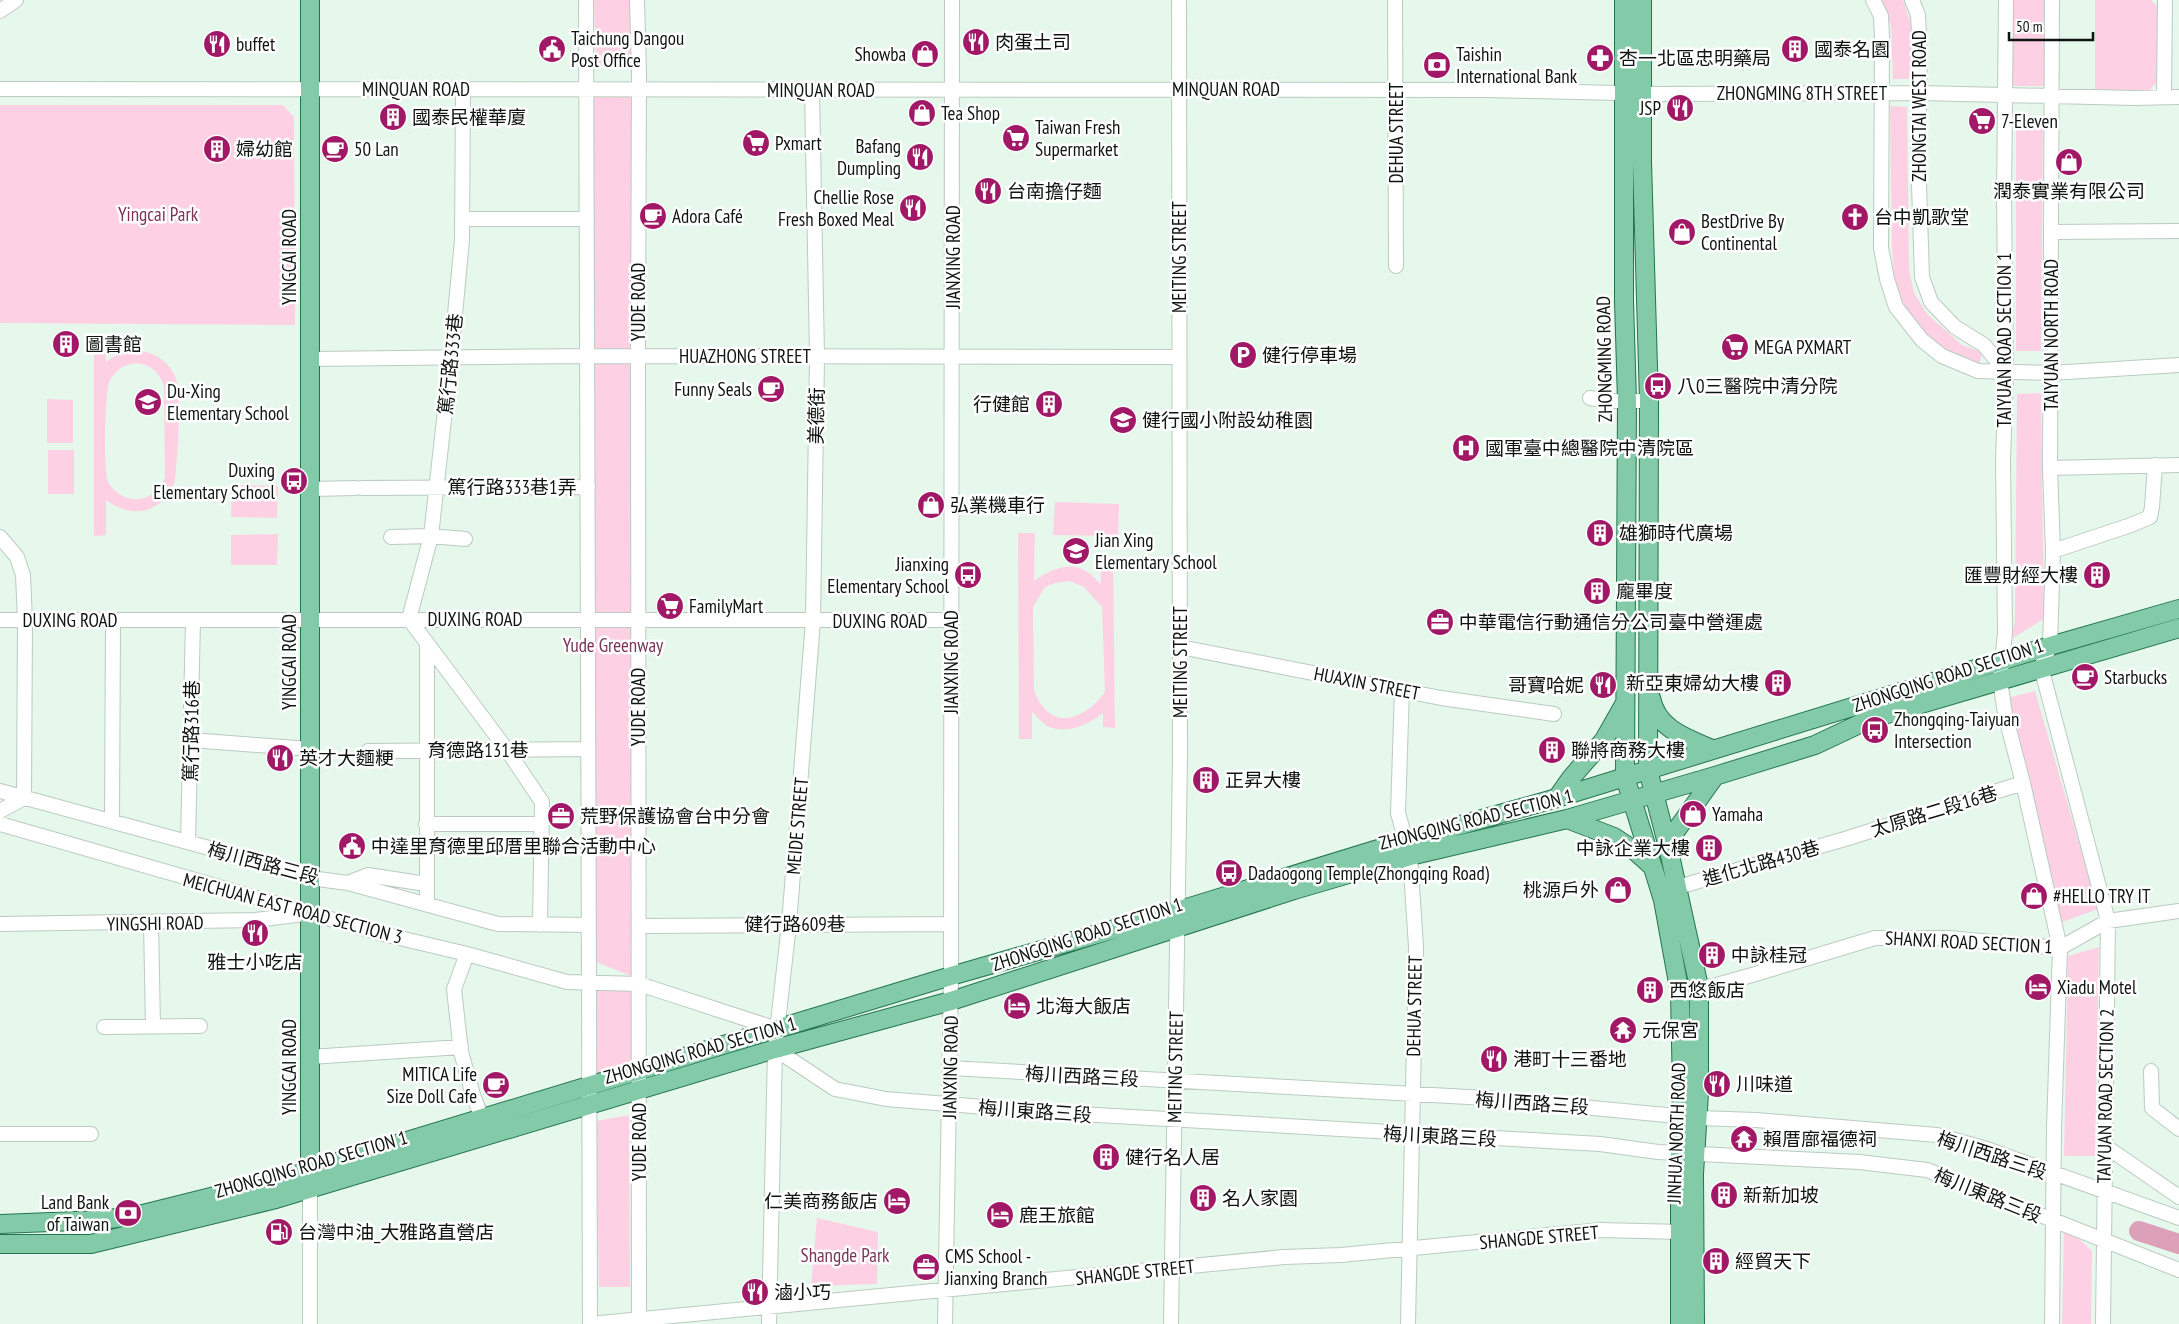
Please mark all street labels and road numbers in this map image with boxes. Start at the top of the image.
street label: ZHONGTAI WEST ROAD [1907,30,1931,182]
street label: MINQUAN ROAD [362,77,470,101]
street label: MINQUAN ROAD [1172,77,1280,101]
street label: MINQUAN ROAD [767,78,875,102]
street label: ZHONGMING 8TH STREET [1717,81,1888,105]
street label: DEHUA STREET [1384,82,1408,184]
street label: MEITING STREET [1167,201,1191,313]
street label: JIANXING ROAD [941,205,965,310]
street label: YINGCAI ROAD [277,209,301,305]
street label: TAIYUAN ROAD SECTION 1 [1992,253,2016,427]
street label: TAIYUAN NORTH ROAD [2039,259,2063,411]
street label: YUDE ROAD [626,263,650,341]
street label: ZHONGMING ROAD [1591,296,1617,422]
street label: 篤行路333巷 [433,312,467,416]
street label: HUAZHONG STREET [679,344,811,368]
street label: 美德街 [804,387,828,445]
street label: 篤行路333巷1弄 [447,475,577,499]
street label: MEITING STREET [1168,606,1192,718]
street label: DUXING ROAD [428,607,523,631]
street label: DUXING ROAD [23,608,118,632]
street label: DUXING ROAD [833,609,928,633]
street label: JIANXING ROAD [939,610,963,715]
street label: YINGCAI ROAD [277,614,301,710]
street label: ZHONGQING ROAD SECTION 1 [1850,633,2046,717]
street label: HUAXIN STREET [1312,661,1422,705]
street label: YUDE ROAD [626,668,650,746]
street label: 篤行路316巷 [178,680,204,782]
street label: 育德路131巷 [427,738,529,762]
street label: MEIDE STREET [781,776,813,876]
street label: 太原路二段16巷 [1868,780,2000,842]
street label: ZHONGQING ROAD SECTION 1 [1376,783,1576,855]
street label: 進化北路430巷 [1700,835,1822,891]
street label: 梅川西路三段 [205,837,321,889]
street label: MEICHUAN EAST ROAD SECTION 3 [181,867,405,949]
street label: ZHONGQING ROAD SECTION 1 [989,892,1185,976]
street label: YINGSHI ROAD [106,910,204,936]
street label: 健行路609巷 [744,912,846,936]
street label: SHANXI ROAD SECTION 1 [1885,926,2053,958]
street label: DEHUA STREET [1401,955,1427,1057]
street label: TAIYUAN ROAD SECTION 2 [2091,1008,2119,1184]
street label: MEITING STREET [1162,1010,1188,1123]
street label: ZHONGQING ROAD SECTION 1 [601,1011,799,1089]
street label: JIANXING ROAD [937,1015,963,1120]
street label: YINGCAI ROAD [277,1019,301,1115]
street label: 梅川西路三段 [1024,1061,1140,1091]
street label: JINHUA NORTH ROAD [1662,1062,1690,1205]
street label: 梅川西路三段 [1474,1087,1590,1119]
street label: 梅川東路三段 [977,1095,1093,1127]
street label: YUDE ROAD [627,1103,651,1181]
street label: 梅川東路三段 [1382,1121,1498,1151]
street label: ZHONGQING ROAD SECTION 1 [212,1125,410,1203]
street label: 梅川西路三段 [1934,1126,2050,1184]
street label: 梅川東路三段 [1931,1163,2045,1227]
street label: SHANGDE STREET [1478,1220,1600,1254]
street label: SHANGDE STREET [1074,1254,1196,1290]

